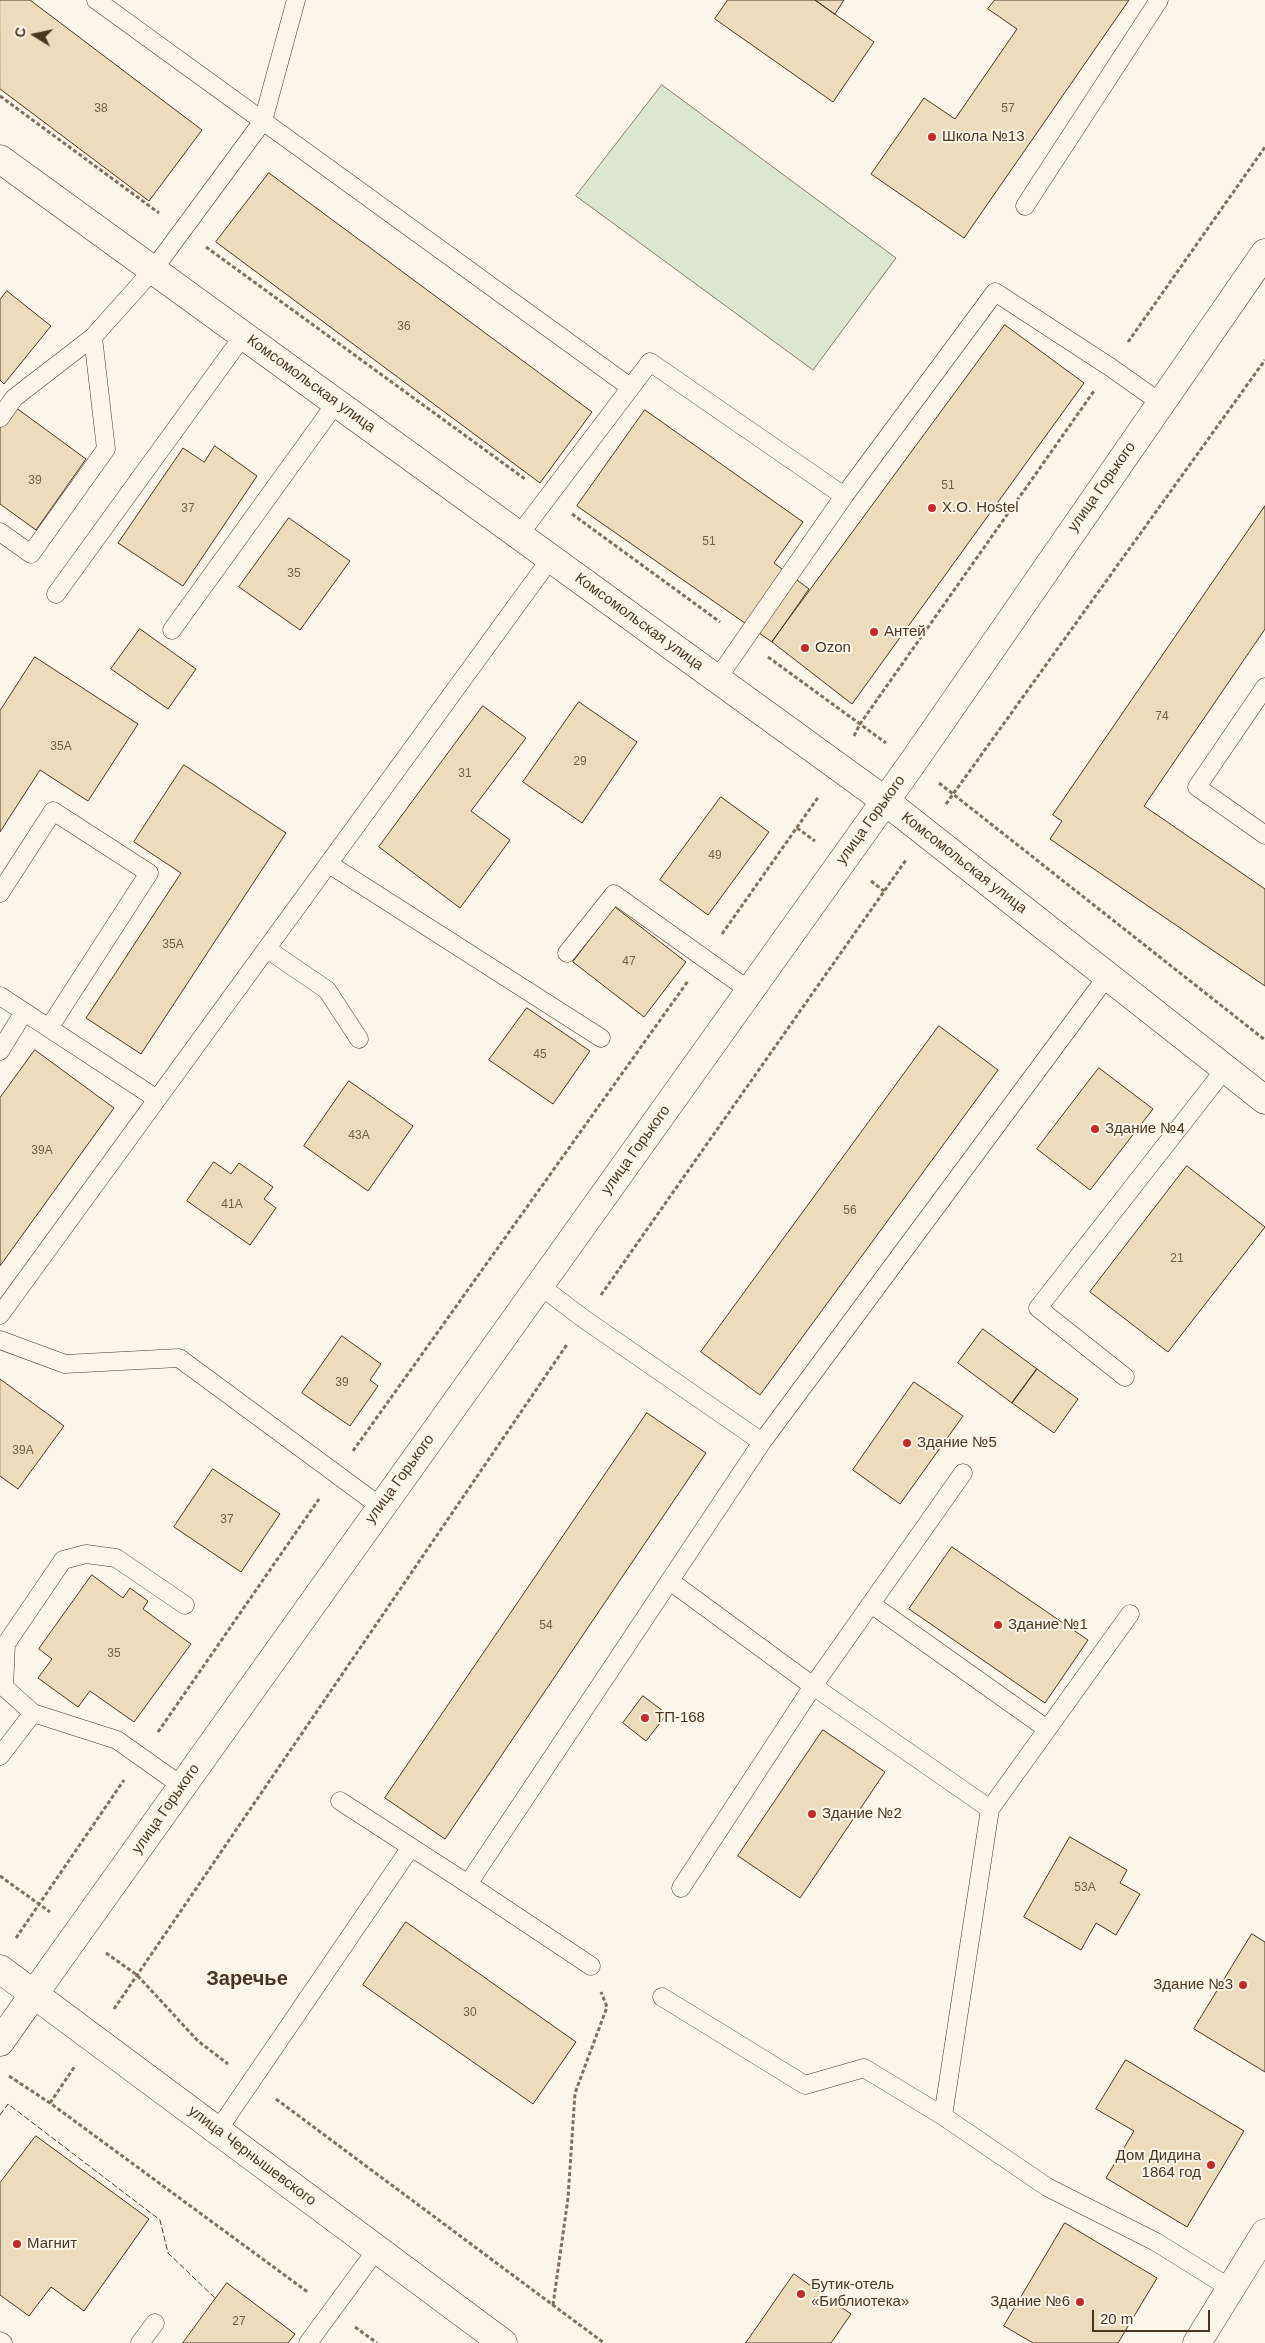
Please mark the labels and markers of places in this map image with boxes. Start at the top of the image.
place label: Школа №13 [942,128,1025,146]
marker: Школа №13 [926,131,938,143]
place label: X.O. Hostel [942,499,1019,517]
marker: X.O. Hostel [926,502,938,514]
place label: Антей [884,623,926,641]
marker: Антей [868,626,880,638]
place label: Ozon [815,639,851,657]
marker: Ozon [799,642,811,654]
place label: Здание №4 [1105,1120,1185,1138]
marker: Здание №4 [1089,1123,1101,1135]
place label: Здание №5 [917,1434,997,1452]
marker: Здание №5 [901,1437,913,1449]
place label: Здание №1 [1008,1616,1088,1634]
marker: Здание №1 [992,1619,1004,1631]
place label: ТП-168 [655,1709,705,1727]
marker: ТП-168 [639,1712,651,1724]
place label: Здание №2 [822,1805,902,1823]
marker: Здание №2 [806,1808,818,1820]
place label: Здание №3 [1153,1976,1233,1994]
marker: Здание №3 [1237,1979,1249,1991]
place label: Дом Дидина 1864 год [1116,2147,1201,2182]
marker: Дом Дидина 1864 год [1205,2159,1217,2171]
place label: Магнит [27,2235,77,2253]
marker: Магнит [11,2238,23,2250]
place label: Бутик-отель «Библиотека» [811,2276,909,2311]
marker: Бутик-отель «Библиотека» [795,2288,807,2300]
place label: Здание №6 [990,2293,1070,2311]
marker: Здание №6 [1074,2296,1086,2308]

